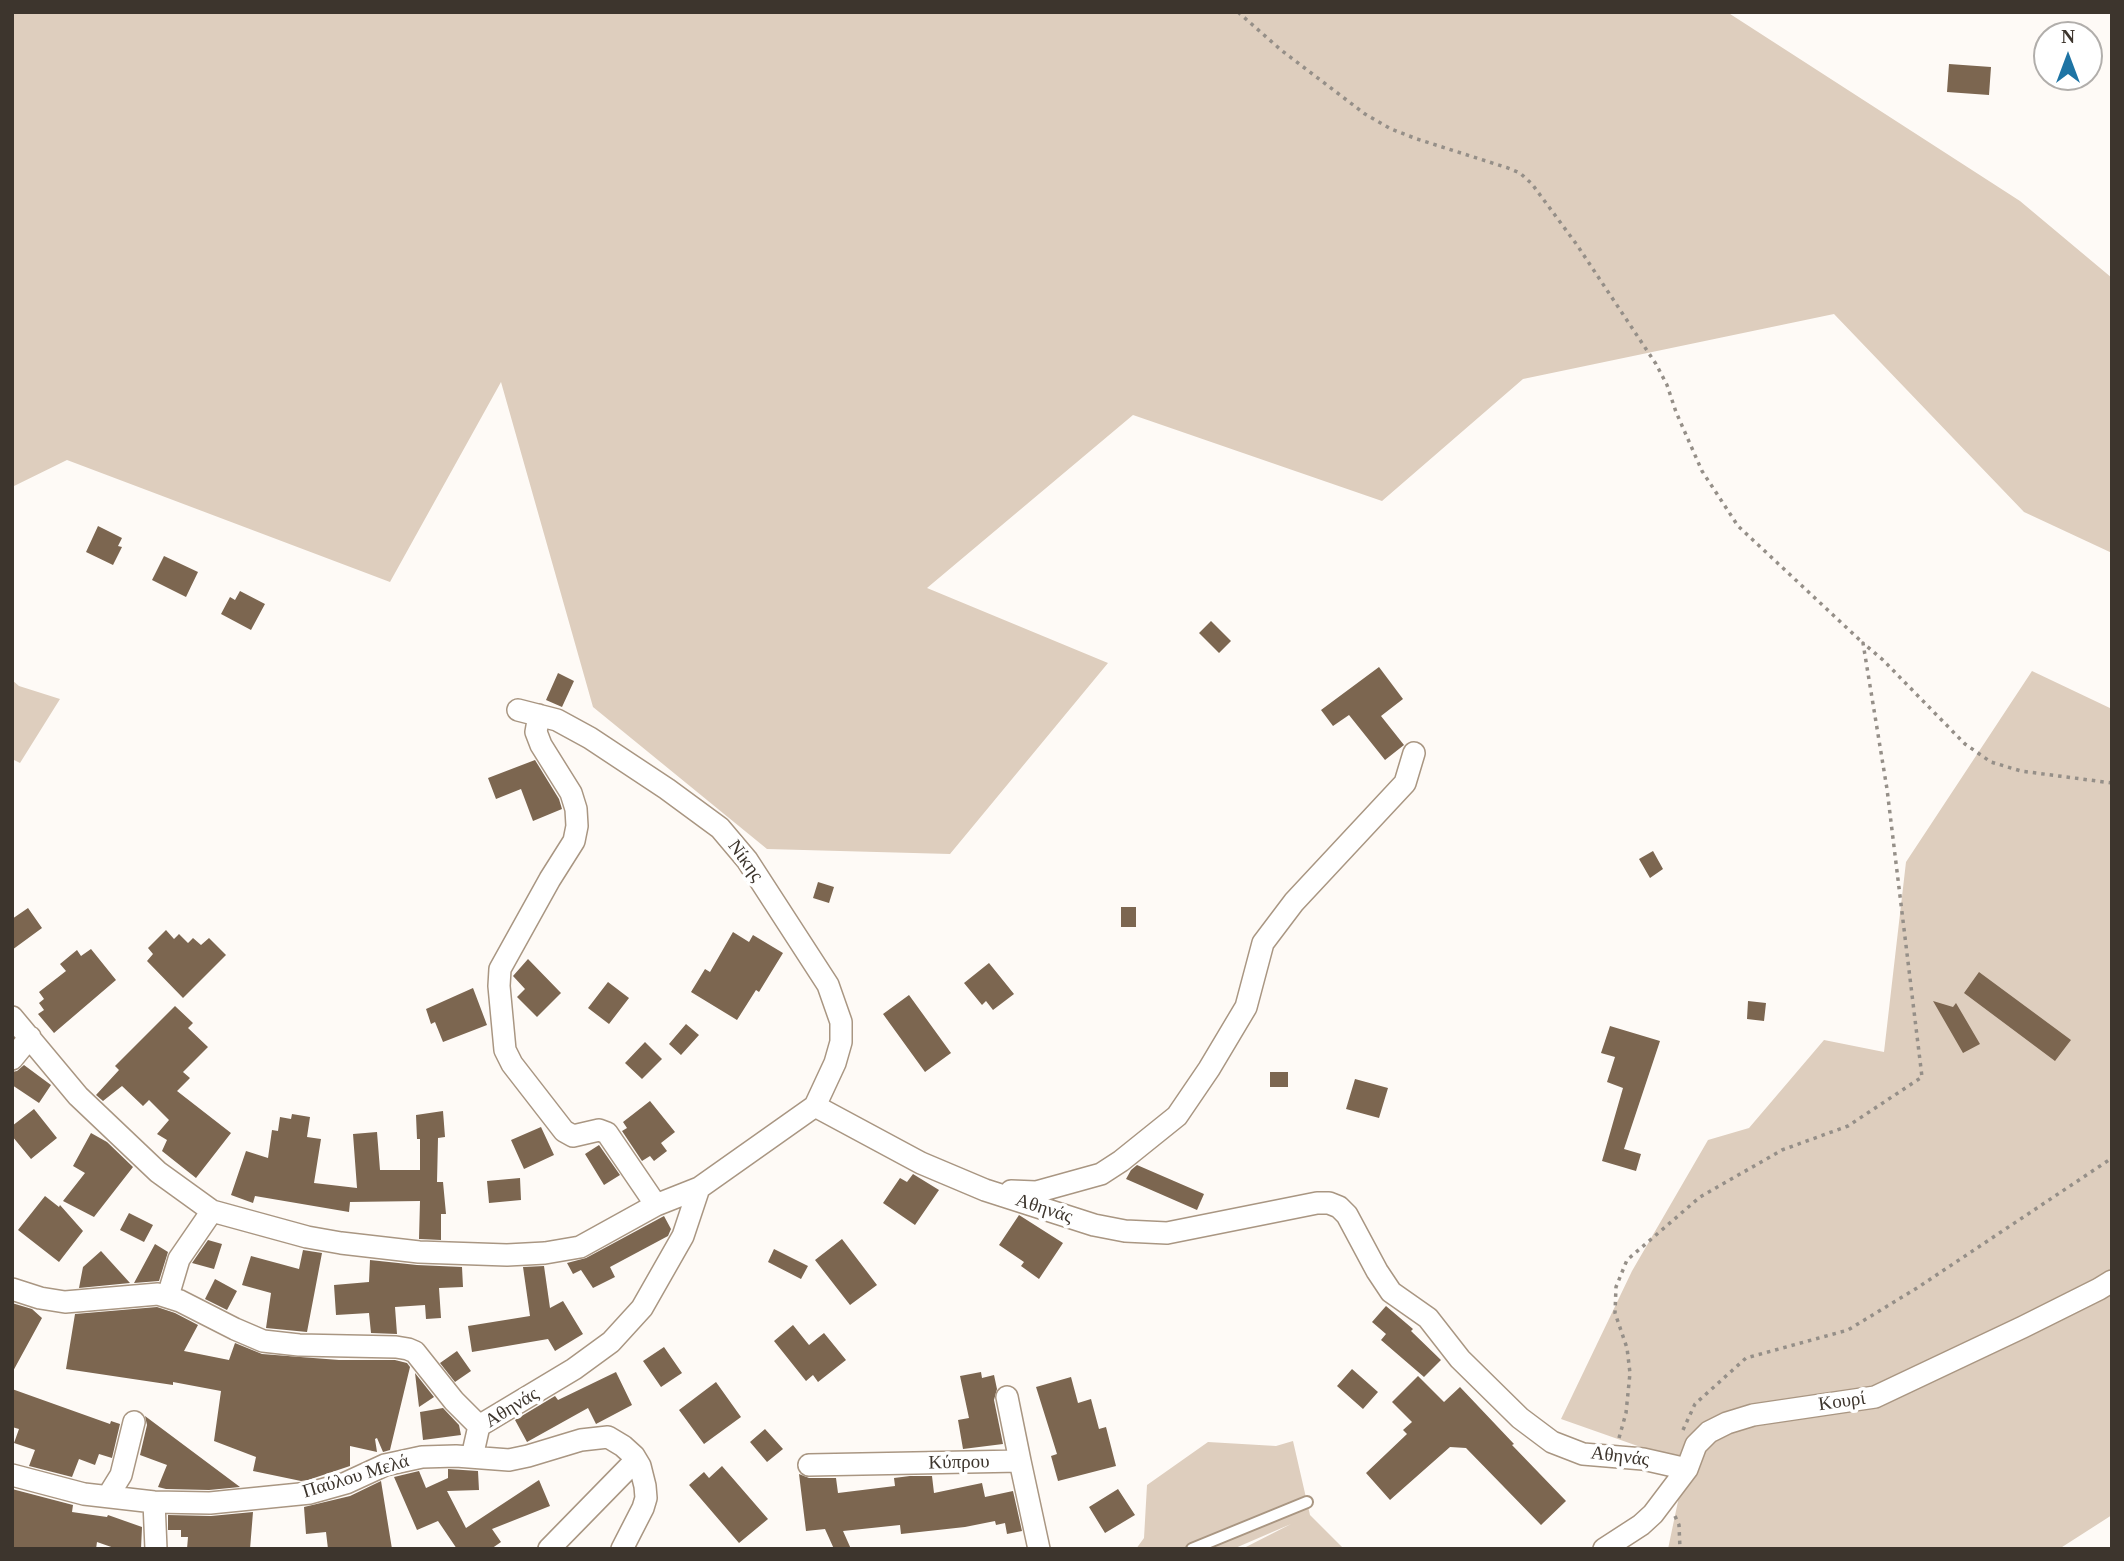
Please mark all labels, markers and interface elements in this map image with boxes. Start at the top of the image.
north arrow [2033,21,2103,91]
text: N [2061,26,2075,47]
street label: Νίκης [722,836,768,886]
street label: Αθηνάς [1013,1189,1075,1229]
street label: Αθηνάς [481,1383,543,1433]
street label: Κουρί [1817,1387,1867,1417]
street label: Αθηνάς [1589,1442,1651,1472]
street label: Παύλου Μελά [300,1450,412,1504]
street label: Κύπρου [928,1451,990,1475]

